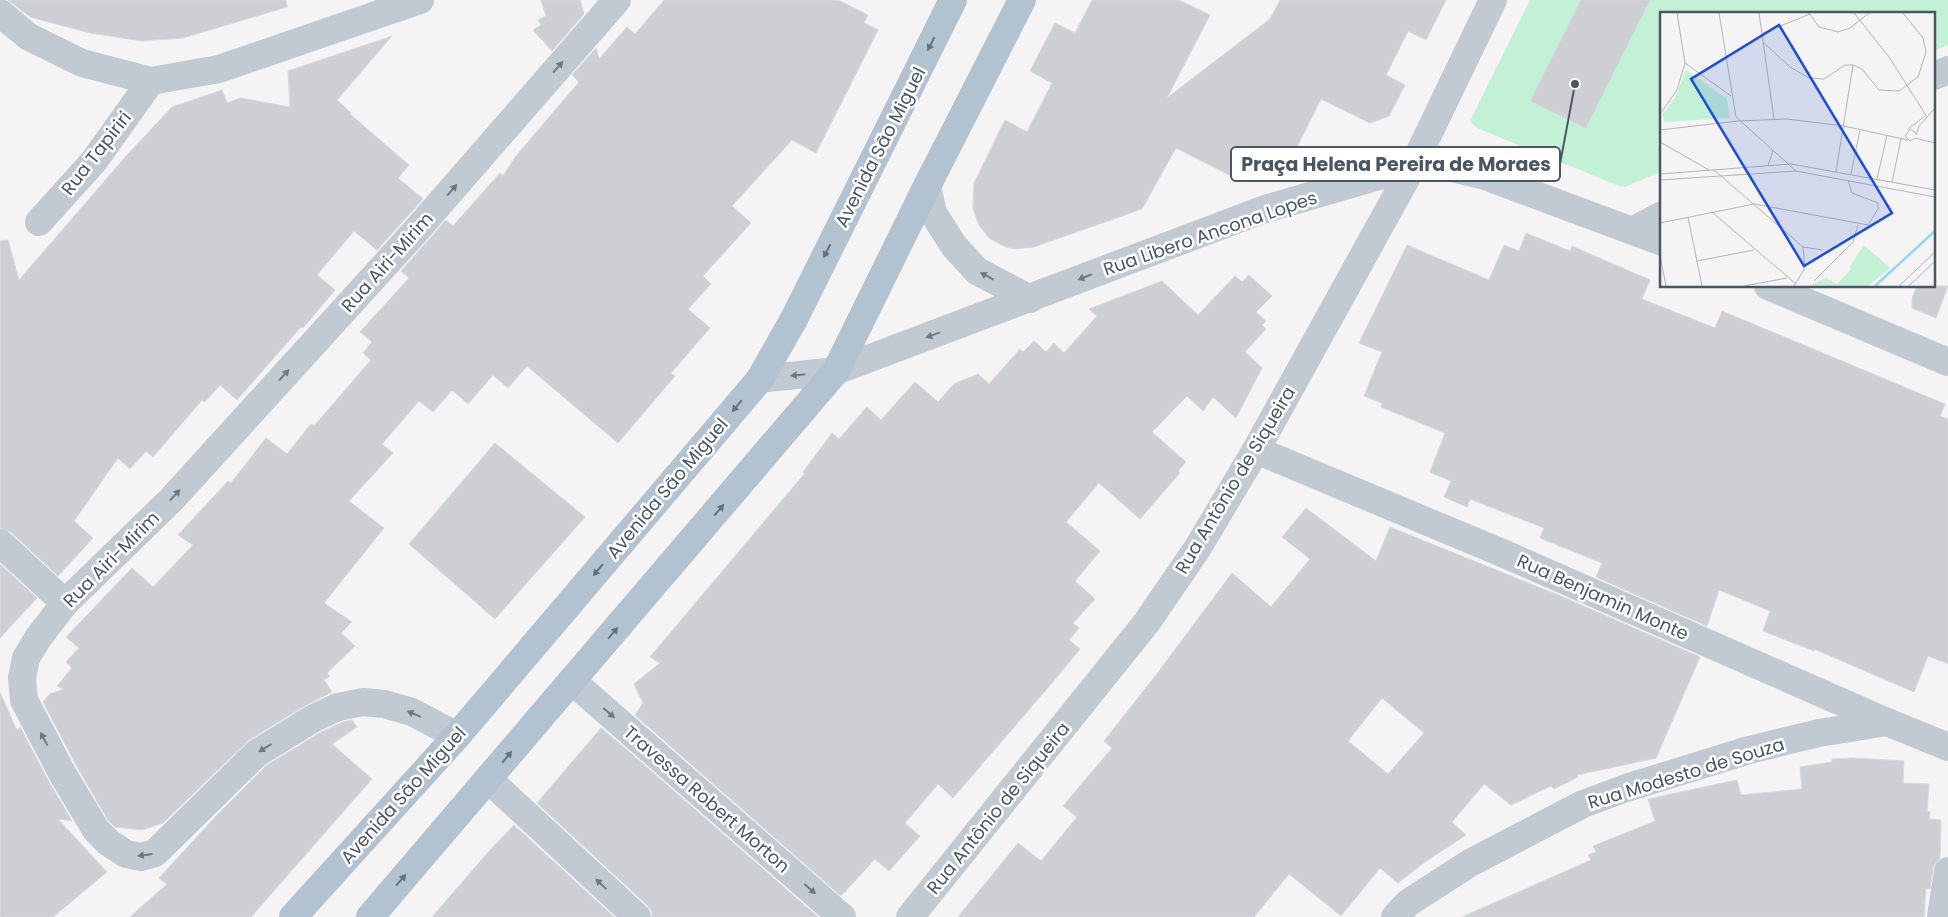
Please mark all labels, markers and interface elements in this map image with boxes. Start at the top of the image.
inset map [1660,12,1936,288]
one-way arrow [927,36,935,51]
one-way arrow [553,61,564,74]
street label: Avenida São Miguel [829,63,931,231]
street label: Rua Tapiriri [55,106,137,200]
callout: Praça Helena Pereira de Moraes [1231,147,1560,181]
text: Praça Helena Pereira de Moraes [1241,151,1551,178]
one-way arrow [446,183,457,196]
street label: Rua Libero Ancona Lopes [1100,185,1320,281]
street label: Rua Airi-Mirim [335,207,439,317]
one-way arrow [823,244,831,259]
one-way arrow [979,272,994,280]
one-way arrow [1077,273,1092,281]
one-way arrow [925,331,940,339]
one-way arrow [278,370,290,382]
one-way arrow [790,371,806,379]
street label: Rua Antônio de Siqueira [1169,382,1301,578]
one-way arrow [731,400,743,412]
street label: Avenida São Miguel [601,412,733,564]
one-way arrow [169,490,181,502]
one-way arrow [713,504,724,516]
street label: Rua Airi-Mirim [57,505,165,613]
street label: Rua Benjamin Monte [1513,548,1693,646]
one-way arrow [592,564,603,577]
one-way arrow [607,627,618,640]
one-way arrow [602,707,615,718]
one-way arrow [407,709,421,717]
street label: Rua Antônio de Siqueira [921,717,1075,899]
street label: Travessa Robert Morton [618,720,796,878]
street label: Avenida São Miguel [335,721,471,869]
street label: Rua Modesto de Souza [1585,731,1787,815]
one-way arrow [39,732,48,746]
one-way arrow [258,744,271,753]
one-way arrow [501,751,513,763]
one-way arrow [136,851,152,859]
one-way arrow [396,874,407,887]
one-way arrow [596,878,608,890]
one-way arrow [803,883,815,895]

